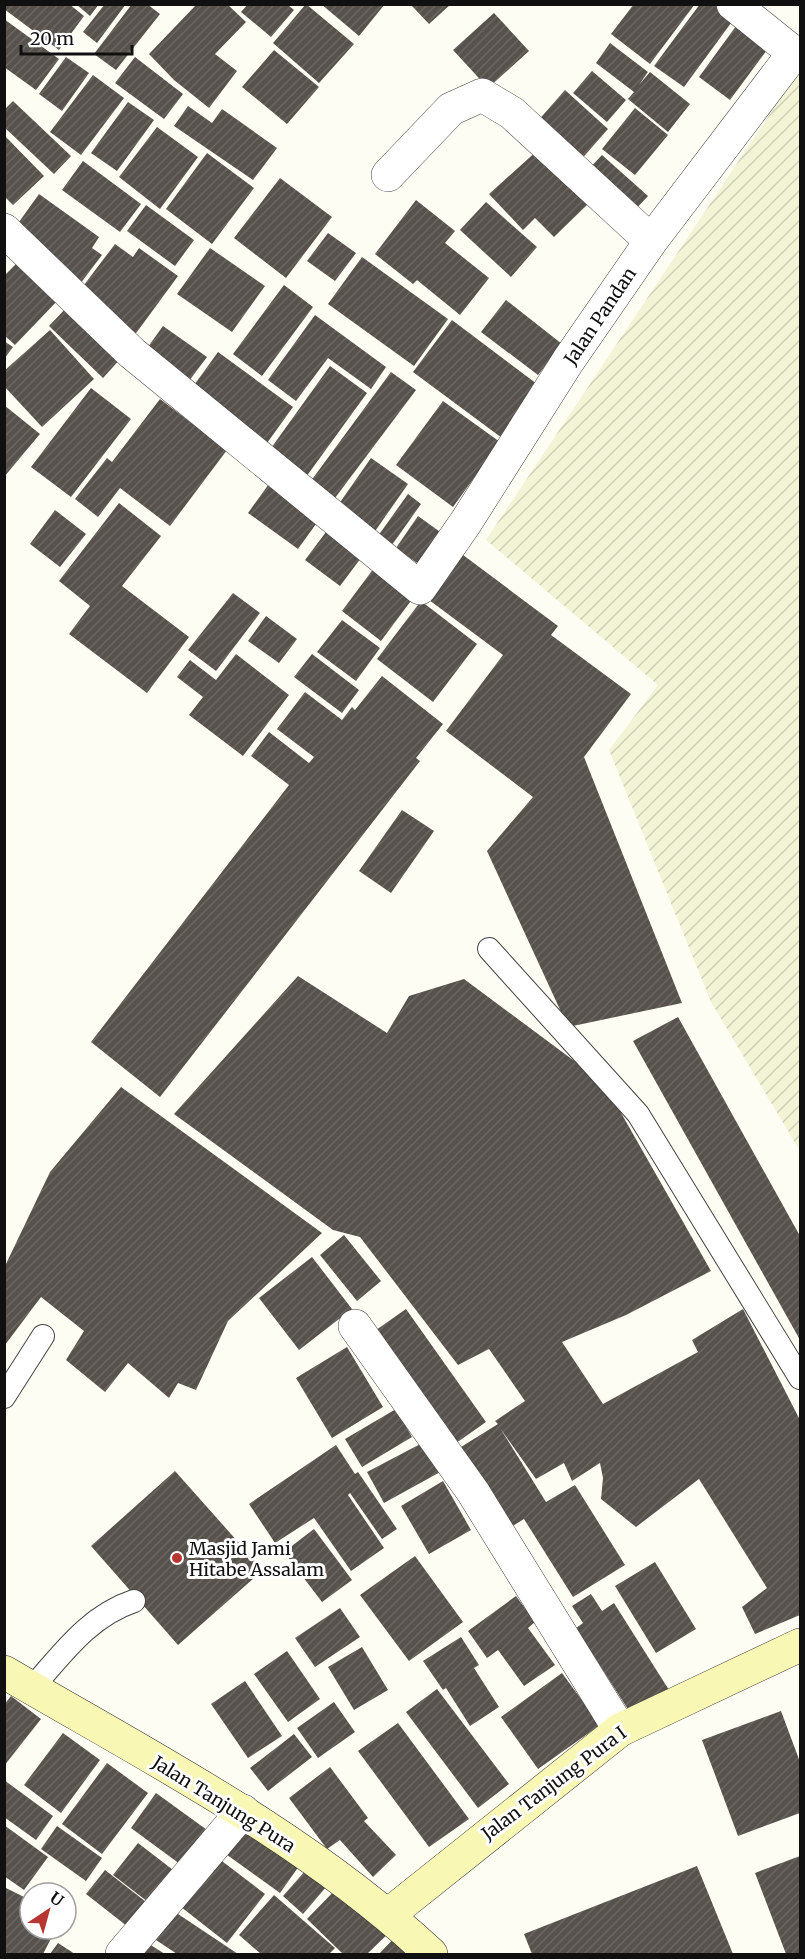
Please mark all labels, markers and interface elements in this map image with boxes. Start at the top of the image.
scale bar [21,18,132,56]
text: 20 m [30,27,74,50]
street label: Jalan Pandan [558,263,641,370]
place label: Masjid Jami Hitabe Assalam [189,1537,324,1581]
marker: Masjid Jami Hitabe Assalam [170,1551,184,1565]
street label: Jalan Tanjung Pura I [476,1721,631,1846]
street label: Jalan Tanjung Pura [147,1750,300,1858]
north arrow [18,1881,78,1941]
text: U [46,1887,68,1911]

